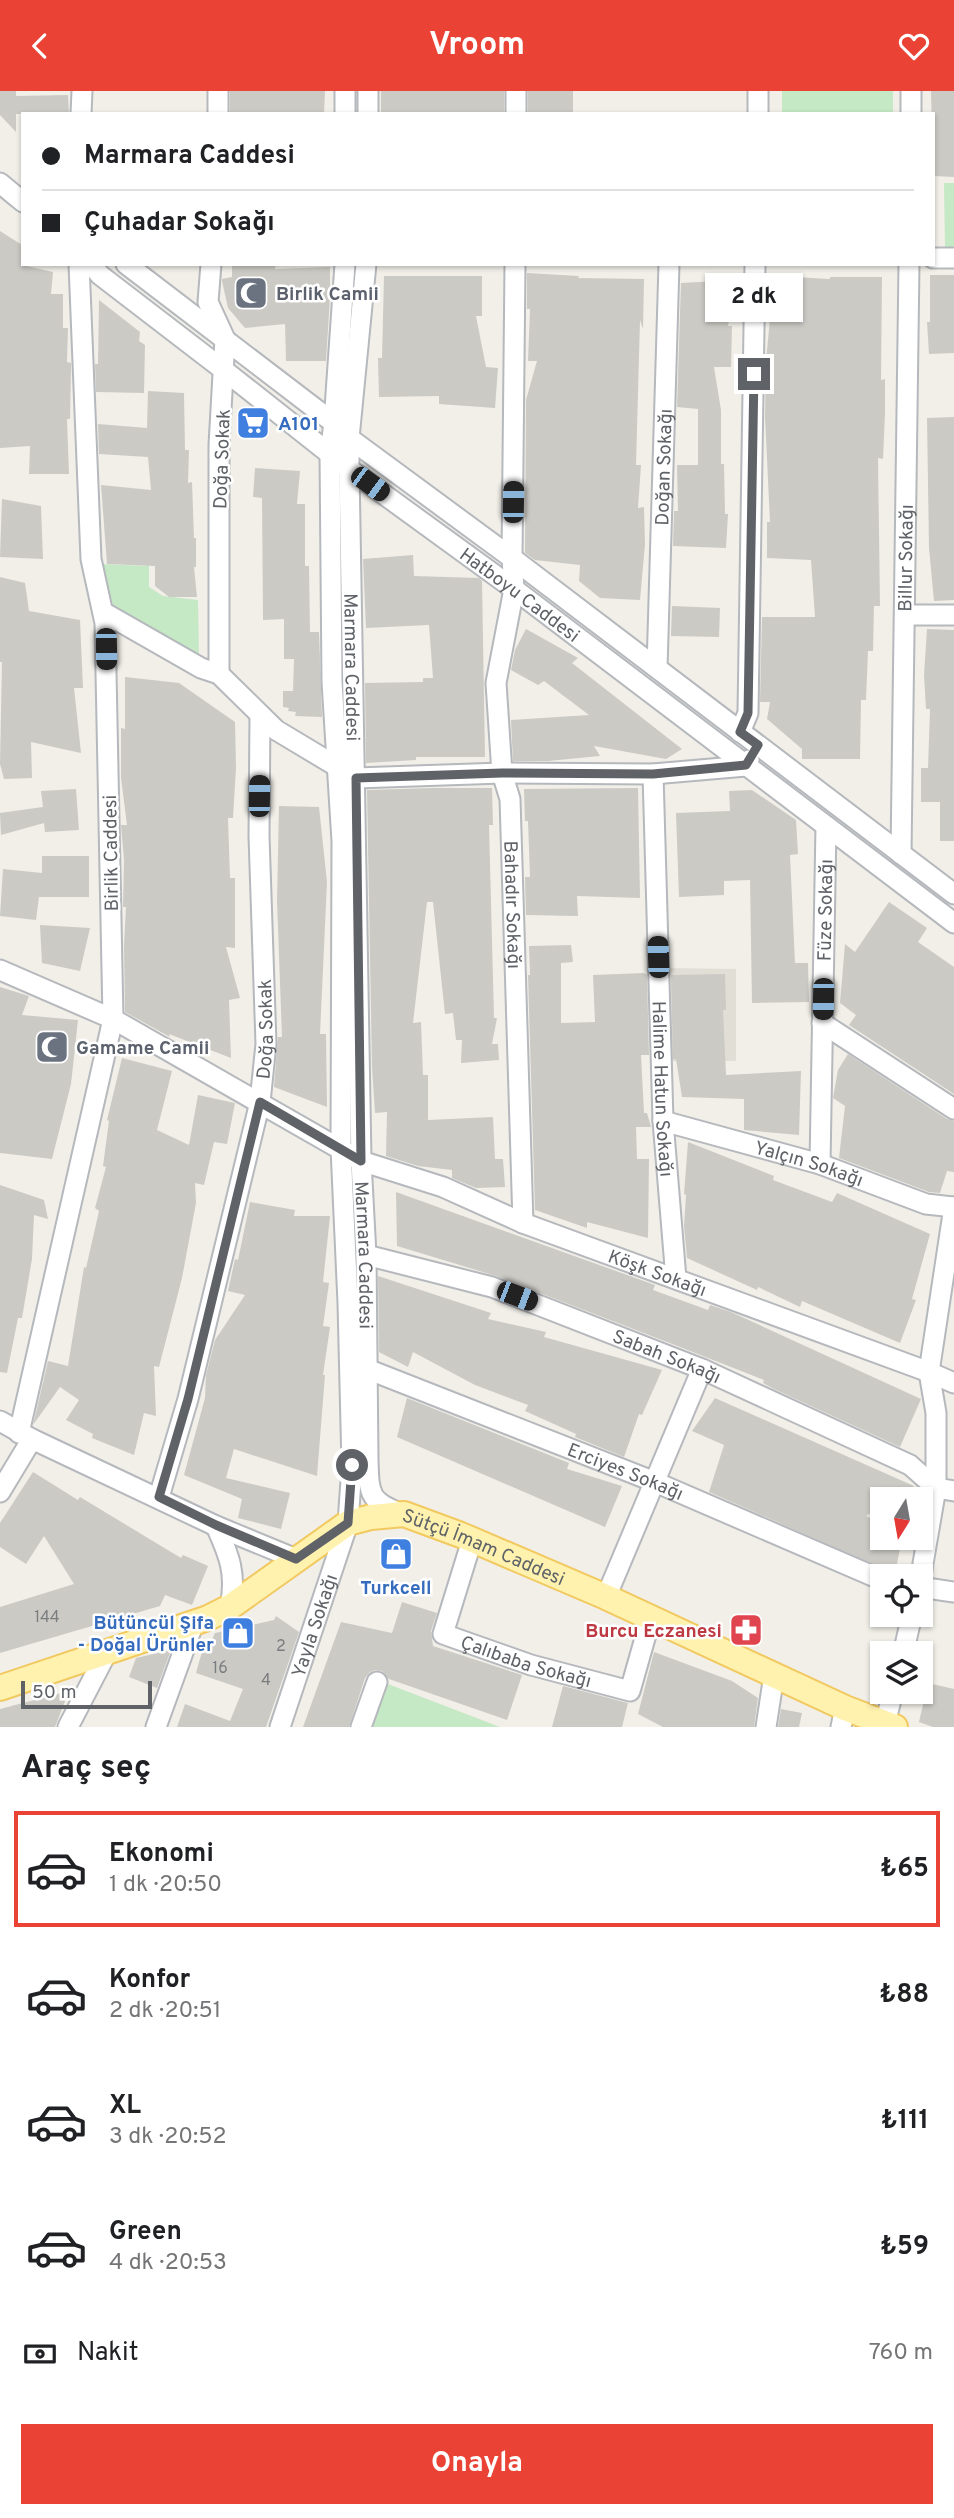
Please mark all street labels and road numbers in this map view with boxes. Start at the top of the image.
street label: Doğan Sokağı [651,408,679,526]
street label: Doğa Sokak [209,409,237,510]
street label: Billur Sokağı [894,504,920,612]
street label: Hatboyu Caddesi [454,543,584,649]
street label: Marmara Caddesi [337,593,364,741]
street label: Birlik Caddesi [99,794,125,911]
street label: Bahadır Sokağı [497,840,525,969]
street label: Füze Sokağı [814,859,839,961]
street label: Doğa Sokak [252,979,280,1080]
street label: Halime Hatun Sokağı [646,1001,678,1178]
street label: Yalçın Sokağı [752,1137,866,1193]
street label: Marmara Caddesi [348,1181,377,1329]
street label: Köşk Sokağı [604,1245,709,1303]
street label: Sabah Sokağı [609,1325,724,1390]
street label: Erciyes Sokağı [563,1439,687,1507]
street label: Sütçü İmam Caddesi [399,1504,568,1592]
street label: Yayla Sokağı [287,1571,344,1681]
street label: Çalıbaba Sokağı [457,1631,594,1694]

